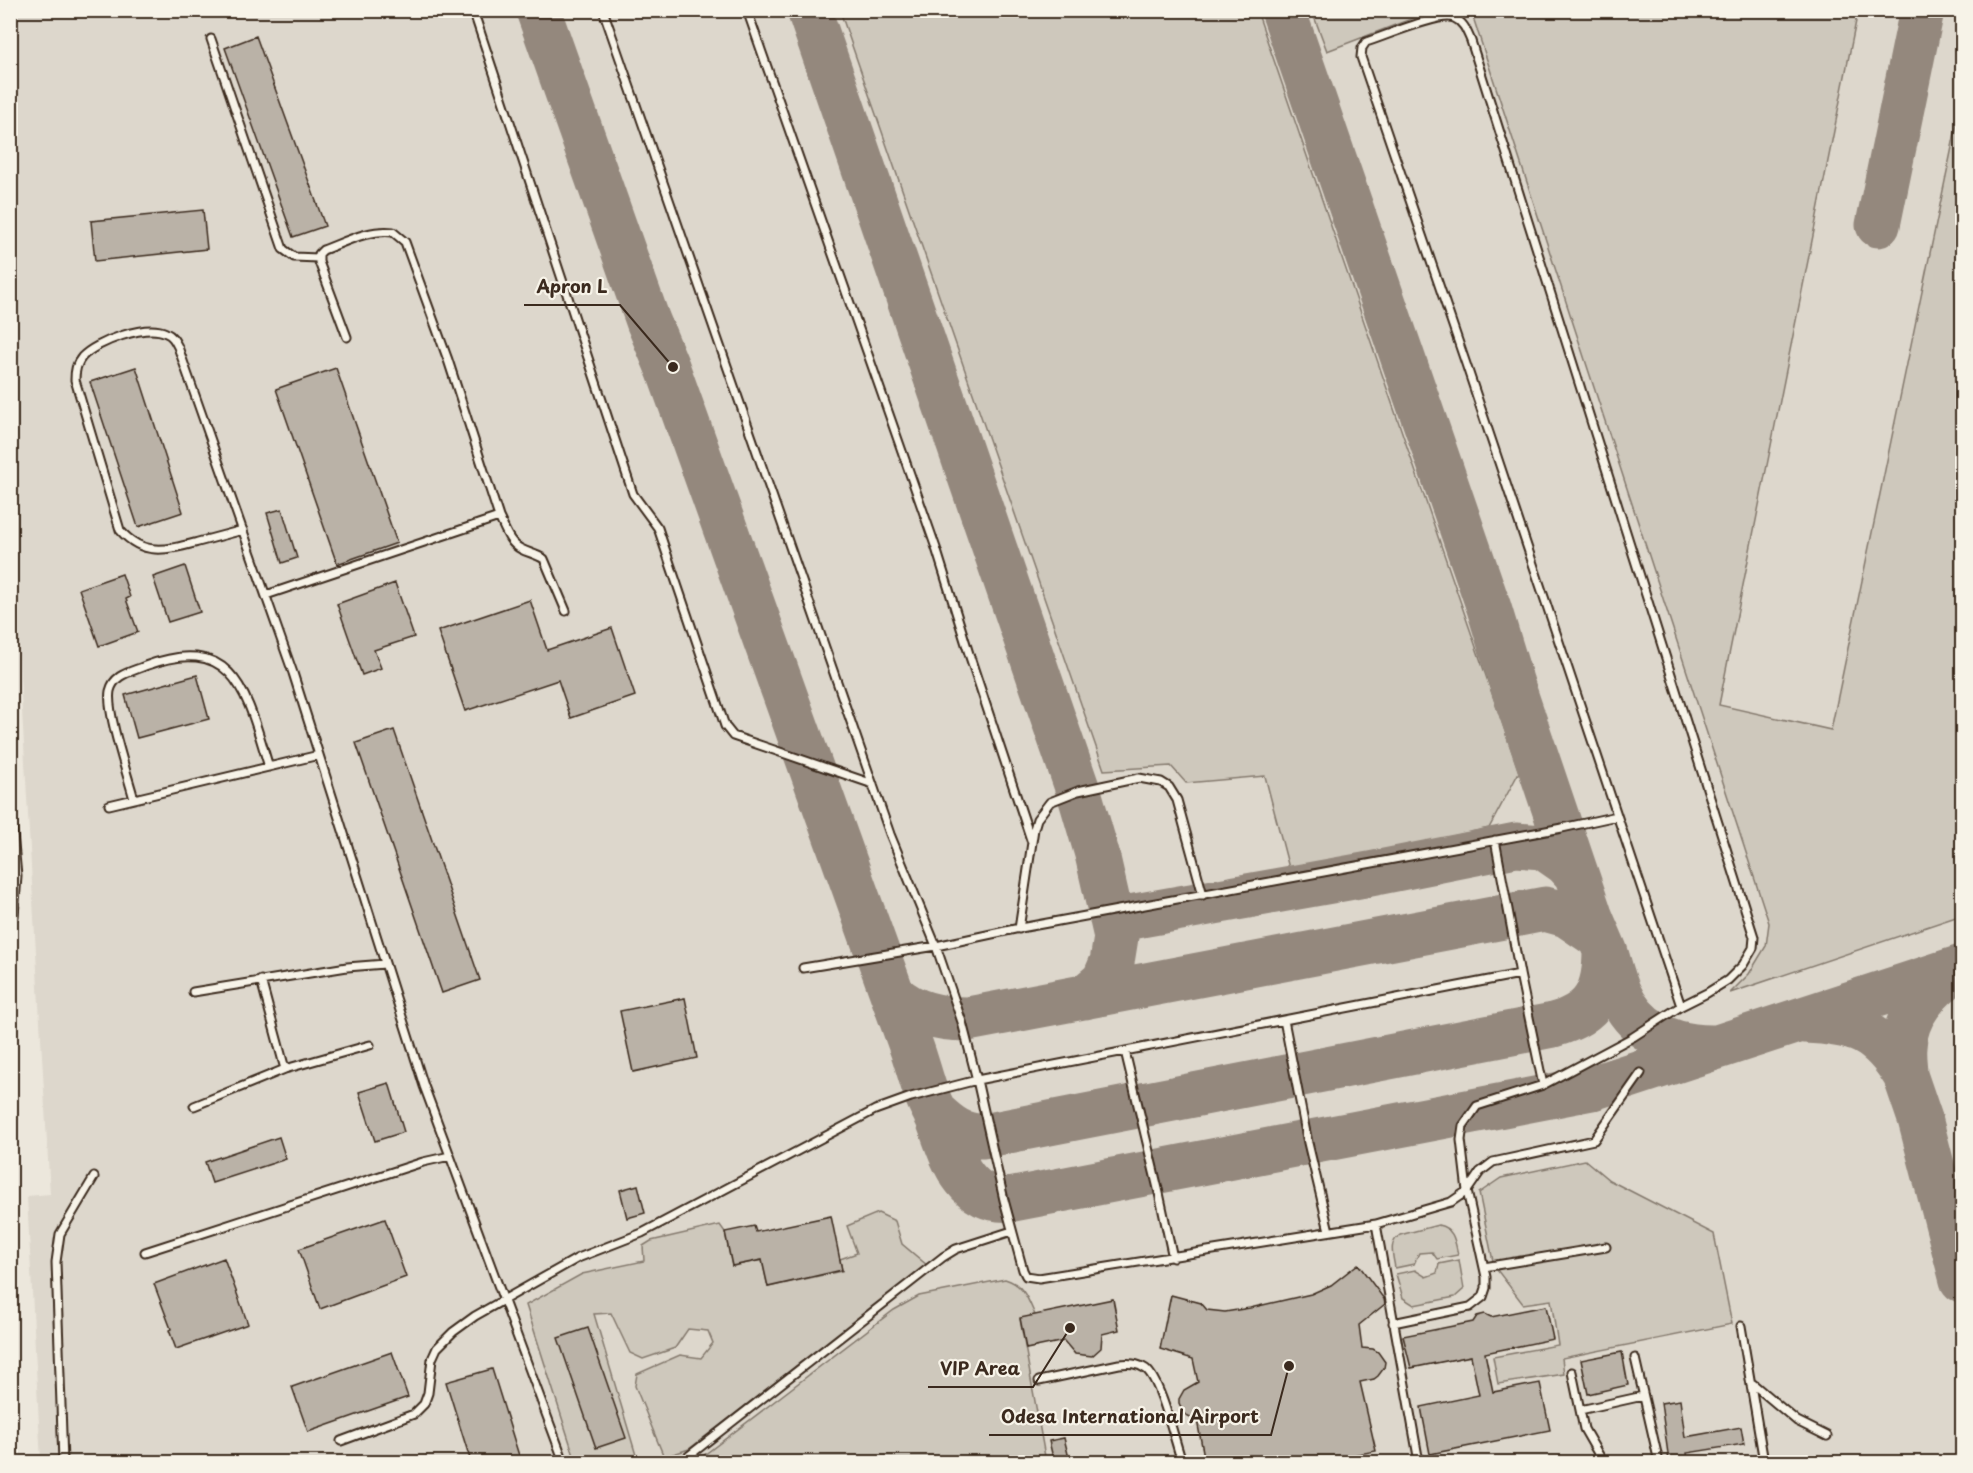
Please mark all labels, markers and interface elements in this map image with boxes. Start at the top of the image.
callout: Apron L [524,269,620,305]
text: Apron L [535,272,608,299]
callout: VIP Area [928,1351,1033,1387]
text: VIP Area [940,1354,1021,1381]
callout: Odesa International Airport [989,1399,1271,1435]
text: Odesa International Airport [1001,1402,1259,1429]

